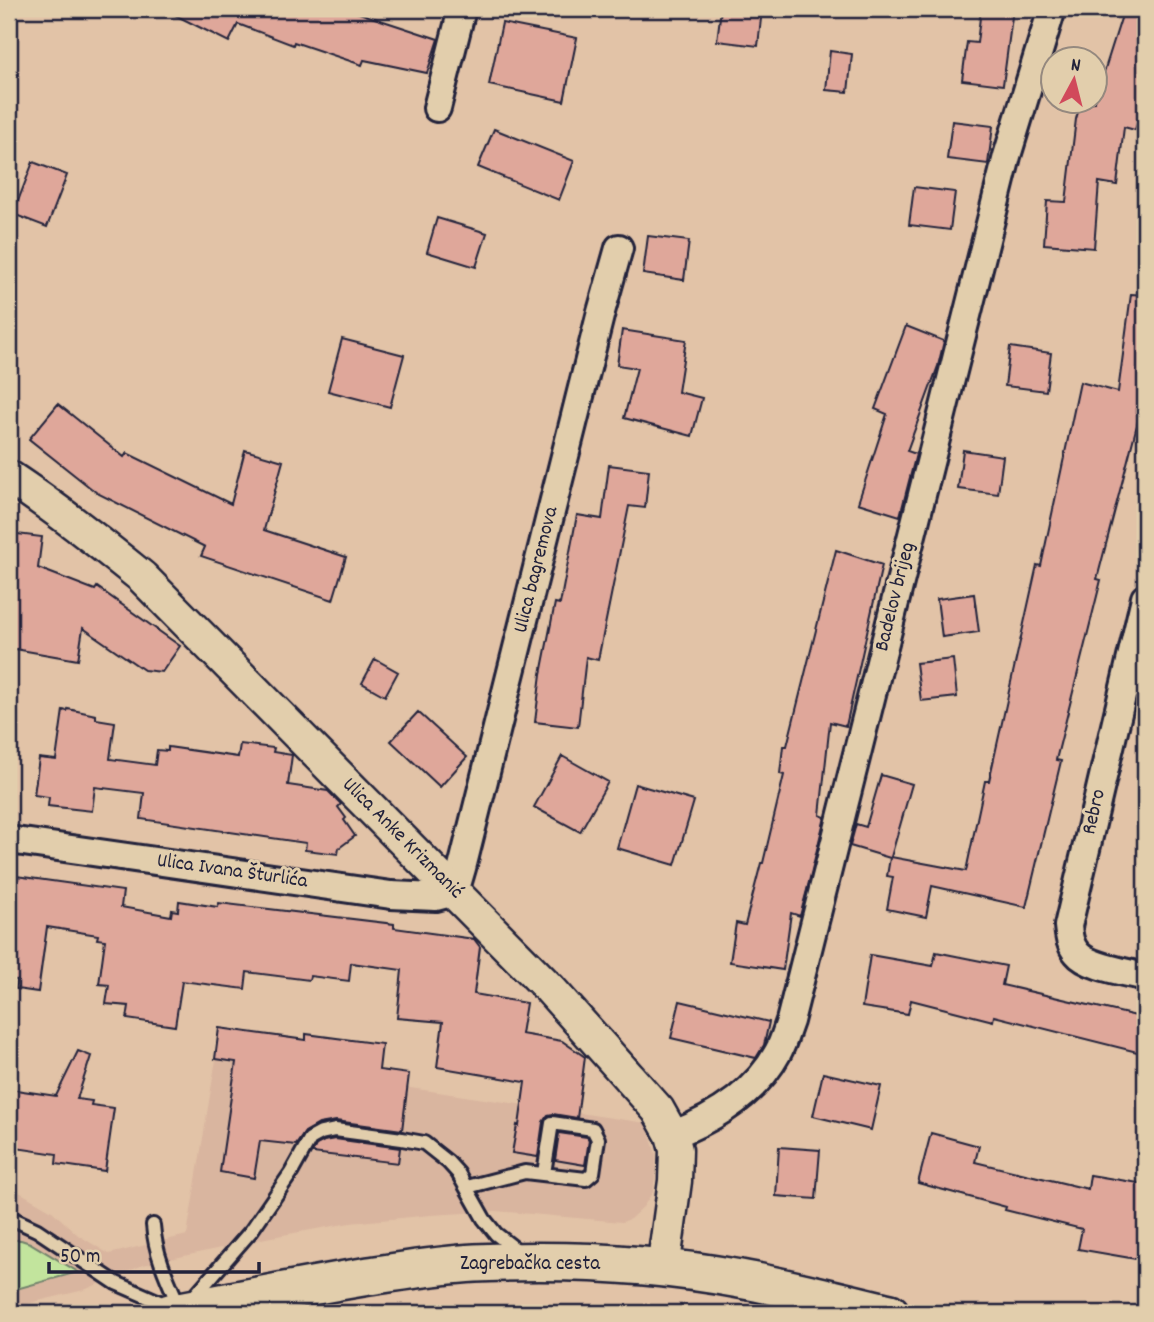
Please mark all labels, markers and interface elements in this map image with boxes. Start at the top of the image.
north arrow [1038,46,1108,116]
text: N [1069,53,1082,81]
street label: Ulica bagremova [507,502,568,637]
street label: Badelov brijeg [868,539,924,655]
street label: Ulica Anke Krizmanić [334,771,470,907]
street label: Rebro [1075,786,1115,838]
street label: Ulica Ivana Šturlića [155,847,310,898]
scale bar [49,1231,259,1275]
text: 50 m [60,1243,100,1273]
street label: Zagrebačka cesta [460,1250,601,1280]

